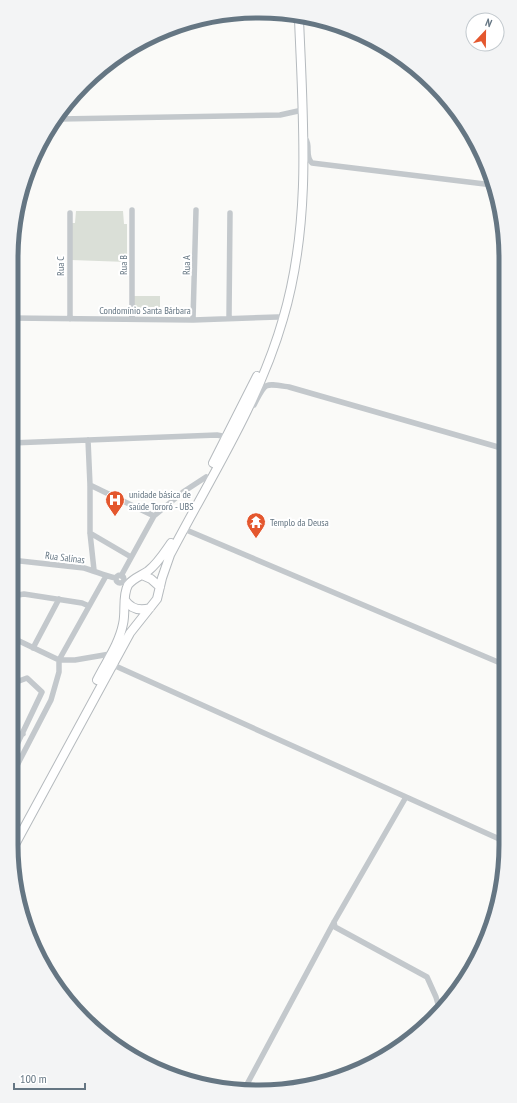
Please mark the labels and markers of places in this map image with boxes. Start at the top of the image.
place label: unidade básica de saúde Tororó - UBS [129,488,194,513]
hospital icon: unidade básica de saúde Tororó - UBS [104,489,126,517]
temple icon: Templo da Deusa [245,511,267,539]
place label: Templo da Deusa [270,516,329,529]

